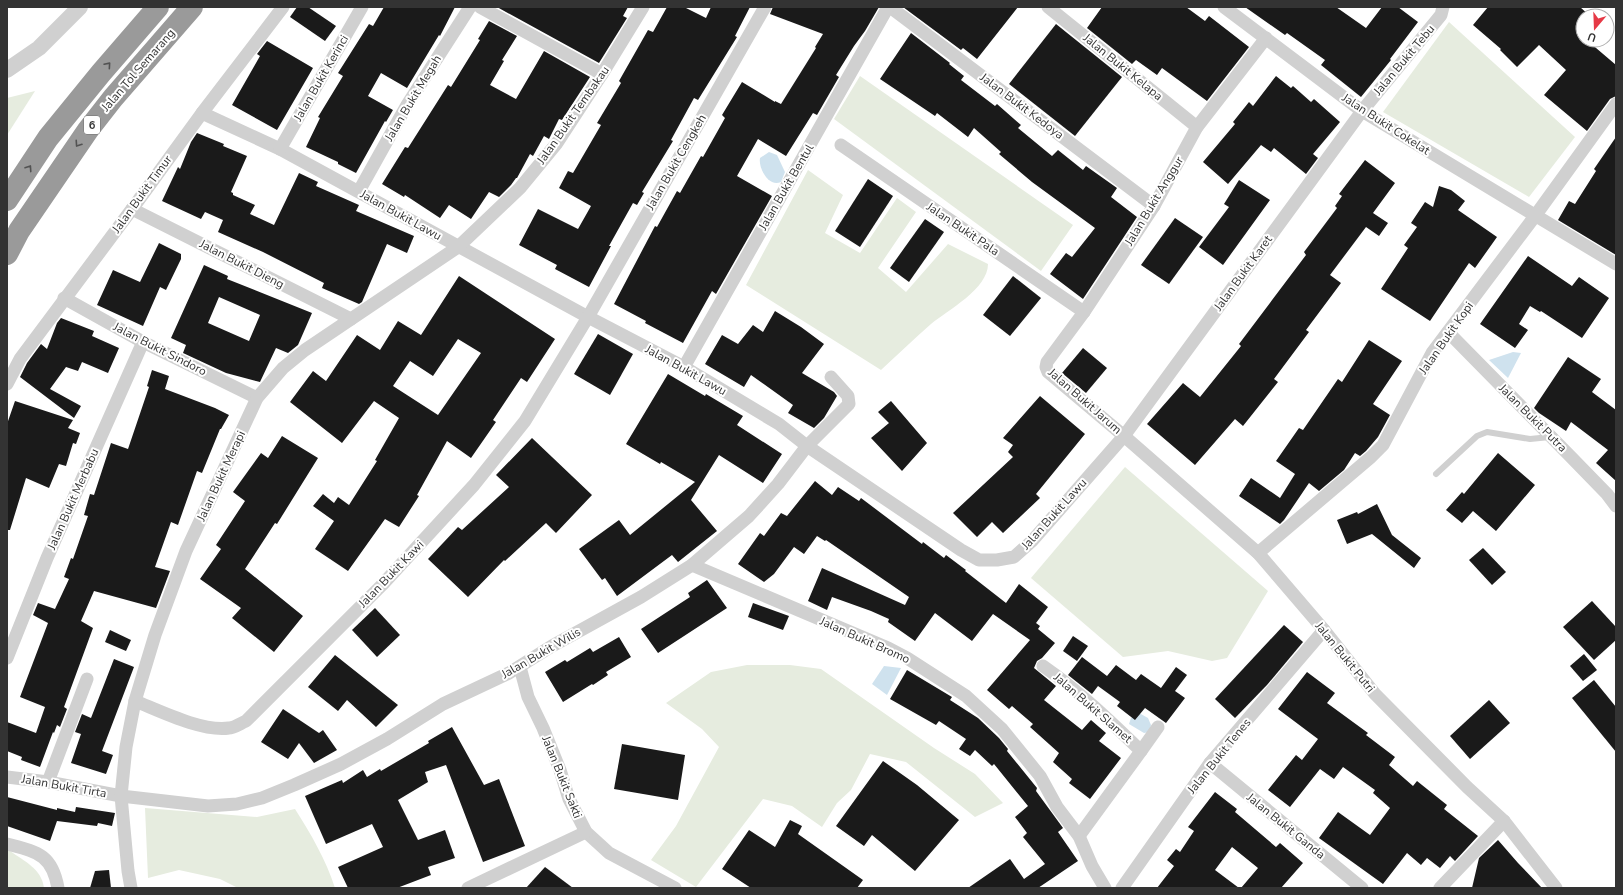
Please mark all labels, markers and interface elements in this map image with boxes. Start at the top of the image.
north arrow [1575,8,1615,48]
street label: Jalan Bukit Tebu [1369,21,1438,99]
street label: Jalan Tol Semarang [97,25,178,115]
street label: Jalan Bukit Kelapa [1079,29,1166,104]
text: U [1586,29,1598,45]
street label: Jalan Bukit Kerinci [289,32,352,125]
street label: Jalan Bukit Megah [380,52,445,145]
one-way arrow [103,62,110,69]
street label: Jalan Bukit Tembakau [533,63,613,168]
street label: Jalan Bukit Kedoya [976,69,1067,143]
street label: Jalan Bukit Cokelat [1338,89,1434,159]
street label: Jalan Bukit Cengkeh [642,111,710,214]
road number: 6 [84,116,100,134]
one-way arrow [76,140,83,147]
street label: Jalan Bukit Bentul [754,141,817,234]
street label: Jalan Bukit Timur [108,151,176,237]
street label: Jalan Bukit Anggur [1120,153,1187,250]
one-way arrow [24,165,31,172]
street label: Jalan Bukit Lawu [357,186,445,244]
street label: Jalan Bukit Pala [923,198,1003,259]
street label: Jalan Bukit Karet [1210,231,1276,315]
street label: Jalan Bukit Dieng [196,235,287,292]
street label: Jalan Bukit Kopi [1415,299,1477,378]
street label: Jalan Bukit Sindoro [110,318,210,380]
street label: Jalan Bukit Lawu [642,341,730,399]
street label: Jalan Bukit Jarum [1044,364,1125,437]
street label: Jalan Bukit Putra [1495,380,1570,455]
street label: Jalan Bukit Merapi [193,428,249,525]
street label: Jalan Bukit Merbabu [43,446,102,553]
street label: Jalan Bukit Lawu [1017,475,1090,554]
street label: Jalan Bukit Kawi [354,537,427,612]
street label: Jalan Bukit Bromo [817,613,913,667]
street label: Jalan Bukit Putri [1311,618,1378,696]
street label: Jalan Bukit Wilis [498,624,584,683]
street label: Jalan Bukit Slamet [1050,669,1136,747]
street label: Jalan Bukit Tenes [1183,715,1255,798]
street label: Jalan Bukit Sakti [538,732,586,821]
street label: Jalan Bukit Tirta [19,770,108,801]
street label: Jalan Bukit Ganda [1243,789,1328,862]

